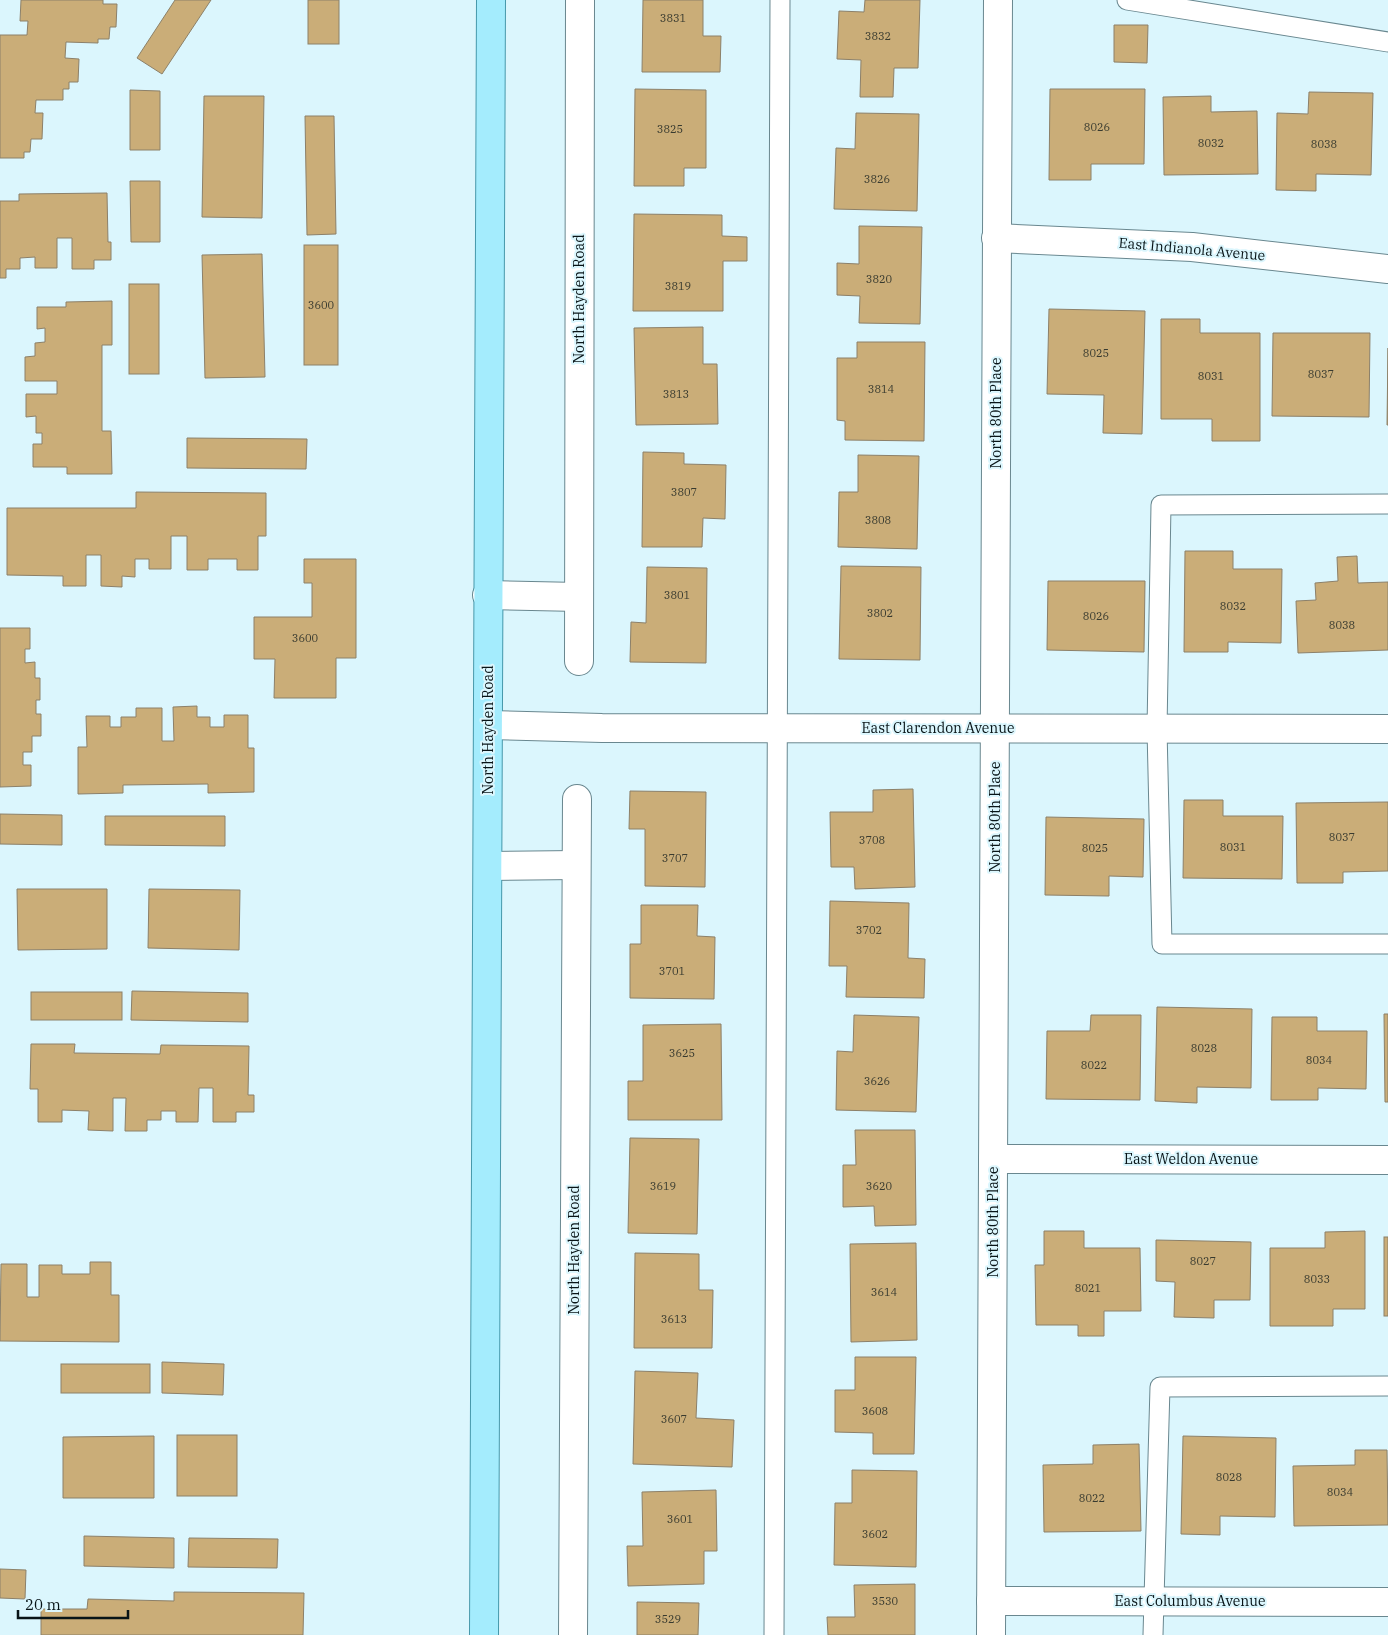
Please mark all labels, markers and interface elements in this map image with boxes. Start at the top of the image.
house number: 3831 [660,11,686,25]
house number: 3832 [865,29,891,43]
house number: 8026 [1084,120,1110,134]
house number: 3825 [657,122,683,136]
house number: 8032 [1198,136,1224,150]
house number: 8038 [1311,137,1337,151]
house number: 3826 [864,172,890,186]
street label: North Hayden Road [570,234,588,364]
street label: East Indianola Avenue [1118,234,1266,264]
house number: 3820 [866,272,893,286]
house number: 3819 [665,279,691,293]
house number: 3600 [308,298,335,312]
house number: 8025 [1083,346,1109,360]
street label: North 80th Place [987,358,1005,468]
house number: 8037 [1308,367,1334,381]
house number: 8031 [1198,369,1224,383]
house number: 3814 [868,382,895,396]
house number: 3813 [663,387,689,401]
house number: 3807 [671,485,697,499]
house number: 3808 [865,513,891,527]
house number: 3801 [664,588,690,602]
house number: 8032 [1220,599,1246,613]
house number: 3802 [867,606,893,620]
house number: 8026 [1083,609,1109,623]
house number: 8038 [1329,618,1355,632]
house number: 3600 [292,631,319,645]
street label: North Hayden Road [479,665,497,795]
street label: East Clarendon Avenue [862,719,1014,737]
street label: North 80th Place [986,762,1004,872]
house number: 8037 [1329,830,1355,844]
house number: 3708 [859,833,885,847]
house number: 8031 [1220,840,1246,854]
house number: 8025 [1082,841,1108,855]
house number: 3707 [662,851,688,865]
house number: 3702 [856,923,882,937]
house number: 3701 [659,964,685,978]
house number: 8028 [1191,1041,1217,1055]
house number: 3625 [669,1046,695,1060]
house number: 8034 [1306,1053,1333,1067]
house number: 8022 [1081,1058,1107,1072]
house number: 3626 [864,1074,890,1088]
street label: East Weldon Avenue [1124,1150,1258,1168]
street label: North 80th Place [984,1167,1002,1277]
house number: 3619 [650,1179,676,1193]
house number: 3620 [866,1179,893,1193]
street label: North Hayden Road [565,1185,583,1315]
house number: 8027 [1190,1254,1216,1268]
house number: 8033 [1304,1272,1330,1286]
house number: 8021 [1075,1281,1101,1295]
house number: 3614 [871,1285,898,1299]
house number: 3613 [661,1312,687,1326]
house number: 3608 [862,1404,888,1418]
house number: 3607 [661,1412,687,1426]
house number: 8028 [1216,1470,1242,1484]
house number: 8034 [1327,1485,1354,1499]
house number: 8022 [1079,1491,1105,1505]
house number: 3601 [667,1512,693,1526]
house number: 3602 [862,1527,888,1541]
scale bar [18,1588,128,1620]
street label: East Columbus Avenue [1115,1592,1265,1610]
house number: 3530 [872,1594,899,1608]
text: 20 m [25,1595,61,1614]
house number: 3529 [655,1612,681,1626]

